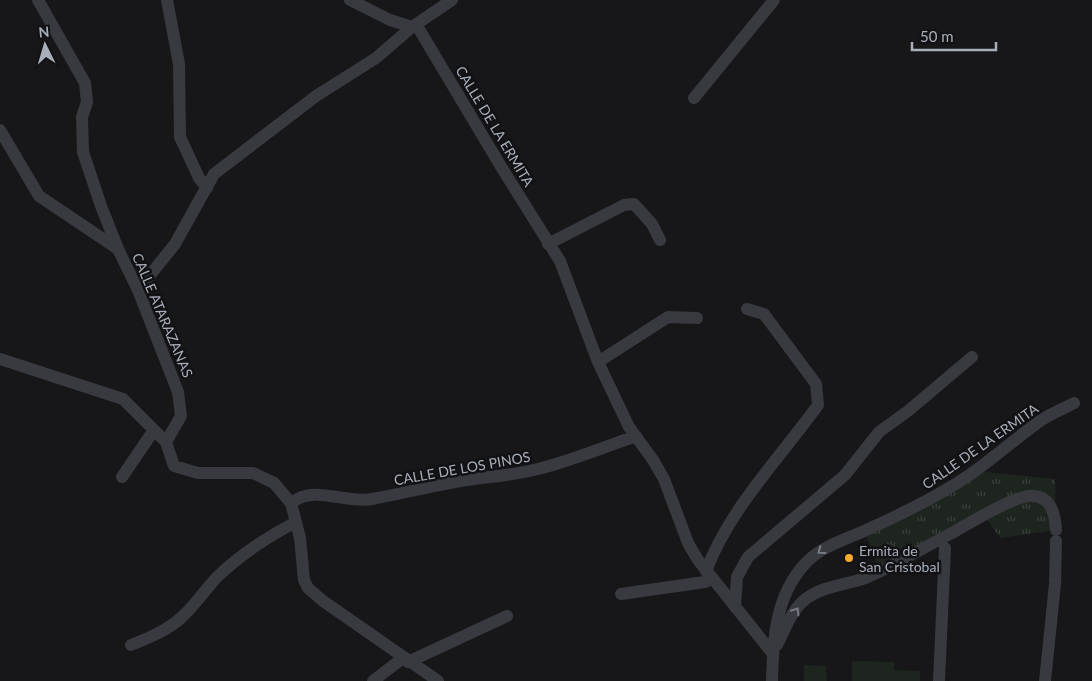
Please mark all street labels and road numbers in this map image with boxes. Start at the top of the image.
street label: CALLE DE LA ERMITA [452,63,538,190]
street label: CALLE ATARAZANAS [129,250,197,380]
street label: CALLE DE LA ERMITA [919,399,1042,492]
street label: CALLE DE LOS PINOS [393,448,531,488]

